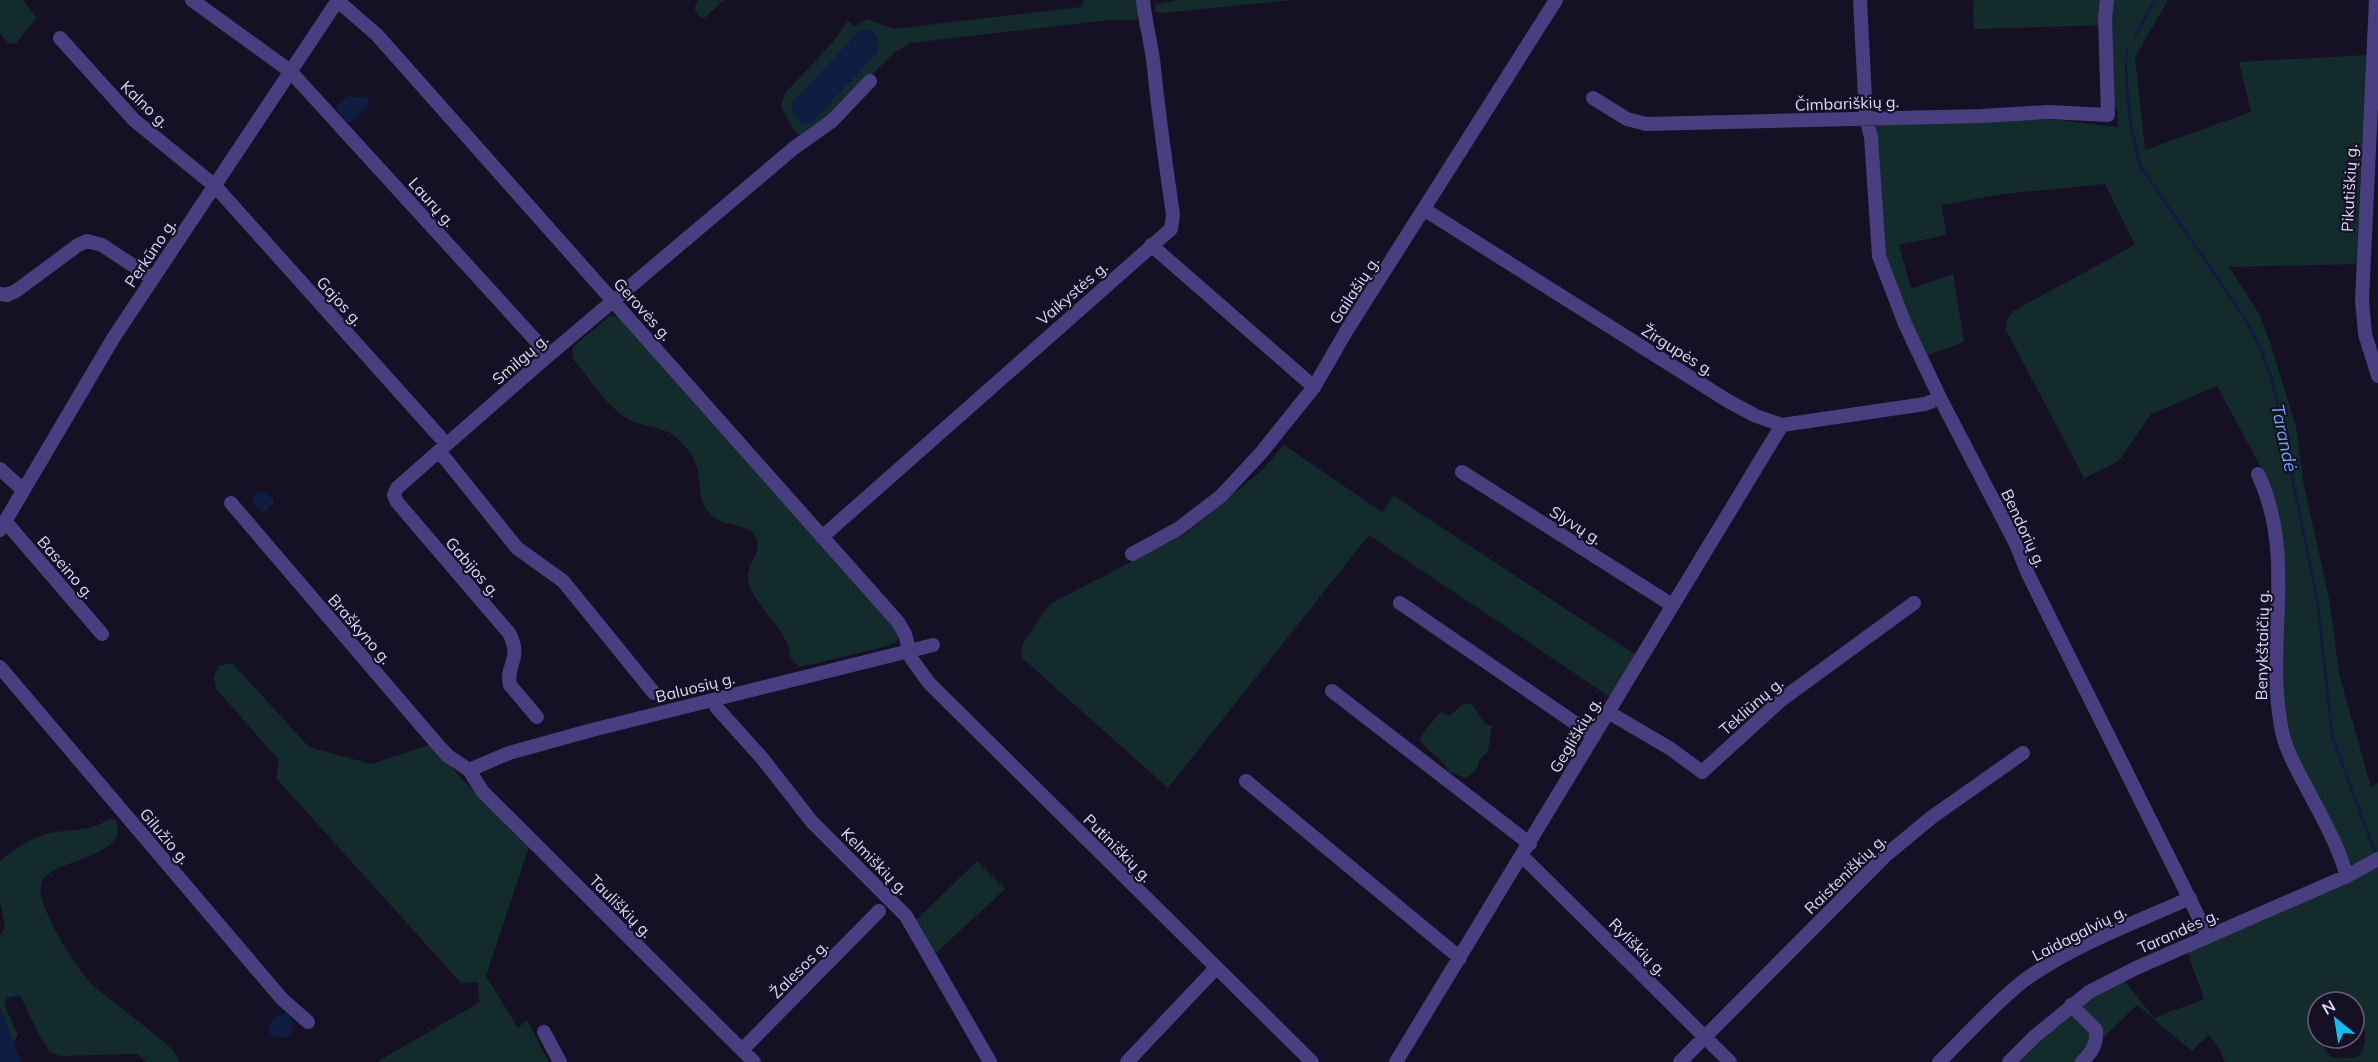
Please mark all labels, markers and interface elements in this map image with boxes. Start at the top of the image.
street label: Kalno g. [117,76,173,132]
street label: Čimbariškių g. [1795,91,1899,115]
street label: Pikutiškių g. [2337,144,2361,232]
street label: Laurų g. [404,173,460,231]
street label: Perkūno g. [120,215,180,291]
street label: Gailašių g. [1325,252,1383,328]
street label: Vaikystės g. [1032,257,1112,329]
street label: Gajos g. [313,272,367,330]
street label: Gerovės g. [610,273,676,345]
street label: Žirgupės g. [1638,320,1718,380]
street label: Smilgų g. [488,329,552,389]
water label: Tarandė [2266,402,2303,474]
street label: Bendorių g. [1997,486,2051,570]
street label: Slyvų g. [1546,501,1606,549]
street label: Baseino g. [33,531,99,603]
street label: Gabijos g. [441,533,505,601]
street label: Benykštaičių g. [2251,589,2273,701]
street label: Braškyno g. [324,590,396,668]
street label: Baluosių g. [653,667,737,707]
street label: Tekliūnų g. [1715,673,1787,739]
street label: Gegliškių g. [1545,694,1605,776]
street label: Gilužio g. [136,804,194,868]
street label: Putiniškių g. [1080,810,1156,886]
street label: Kelmiškių g. [837,823,913,899]
street label: Raisteniškių g. [1800,830,1890,918]
street label: Tauliškių g. [585,870,657,942]
street label: Laidagalvių g. [2028,901,2130,965]
street label: Tarandės g. [2134,904,2222,958]
street label: Ryliškių g. [1605,914,1671,980]
street label: Žalesos g. [766,936,832,1002]
north arrow [2306,990,2366,1050]
text: N [2318,995,2339,1019]

